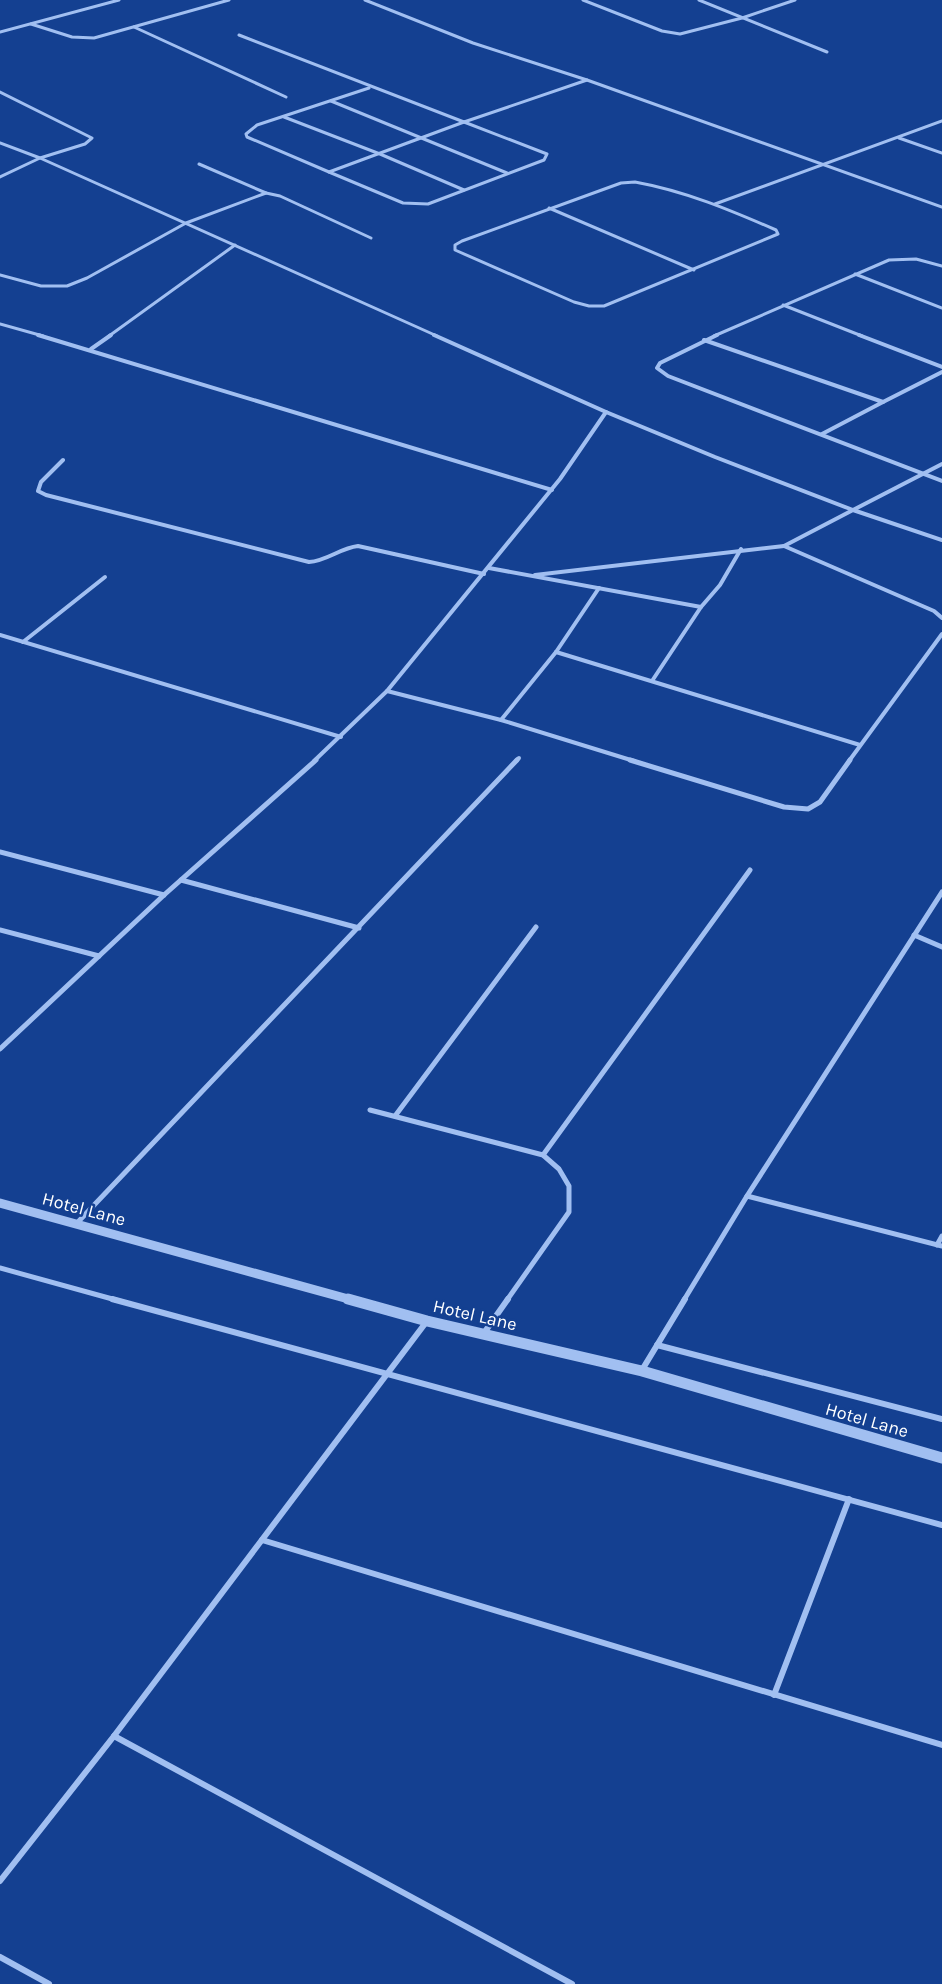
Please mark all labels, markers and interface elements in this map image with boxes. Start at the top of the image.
street label: Hotel Lane [40,1187,128,1231]
street label: Hotel Lane [431,1295,519,1335]
street label: Hotel Lane [823,1398,911,1442]

